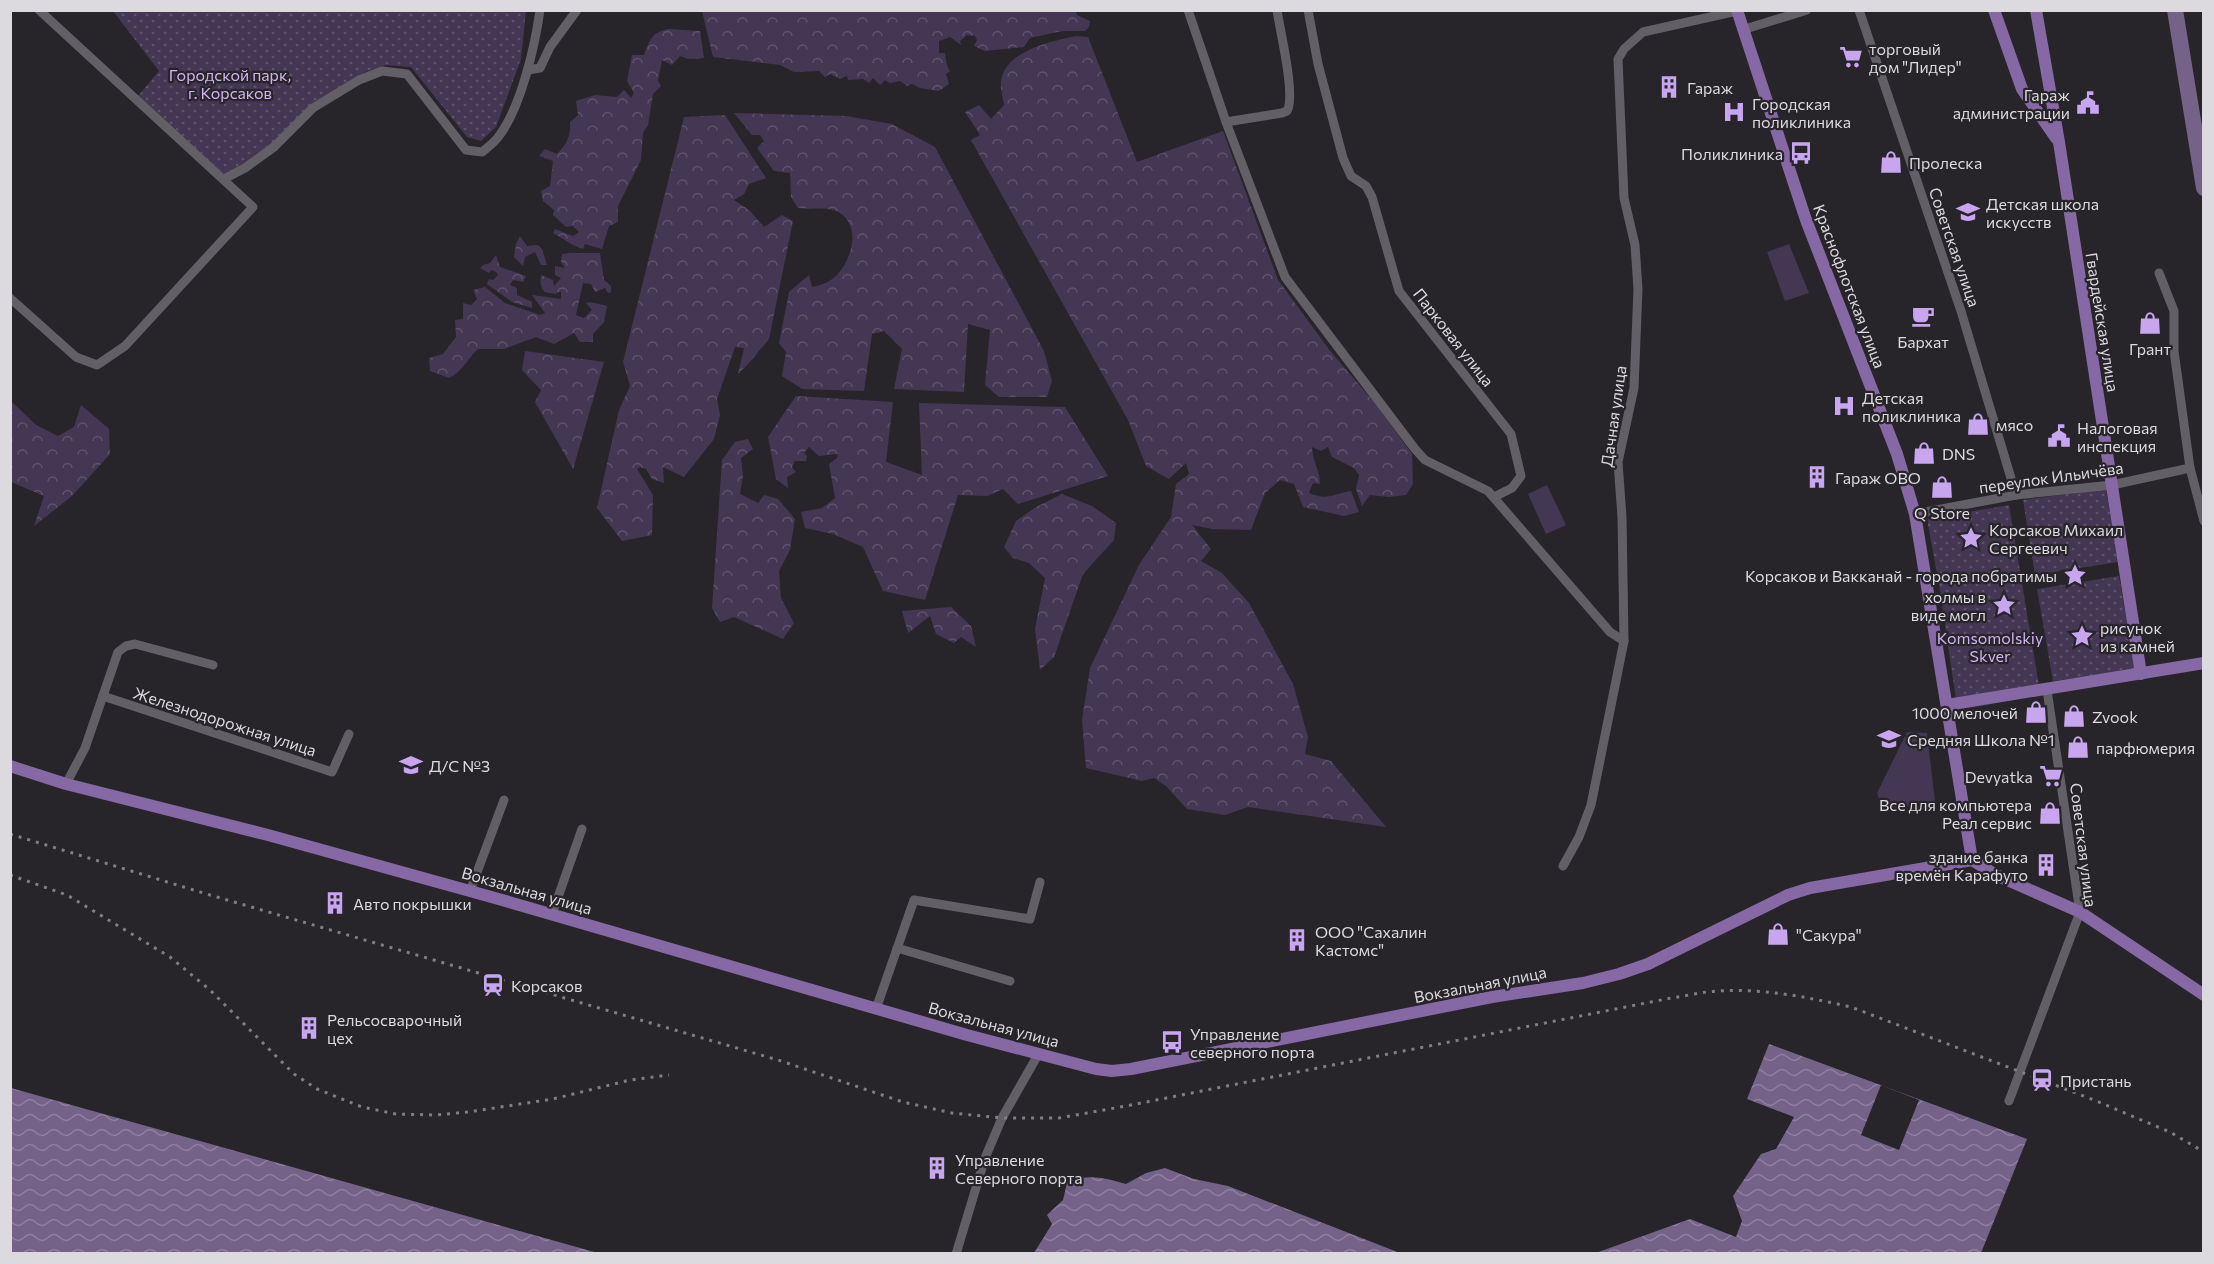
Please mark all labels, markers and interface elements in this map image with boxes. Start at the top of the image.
place label: торговый дом "Лидер" [1869,39,1962,76]
supermarket icon: торговый дом "Лидер" [1838,44,1864,70]
park label: Городской парк, г. Корсаков [169,65,291,102]
building icon: Гараж [1656,74,1682,100]
place label: Гараж [1687,78,1734,97]
place label: Гараж администрации [1953,85,2070,122]
public building icon: Гараж администрации [2075,90,2101,116]
place label: Городская поликлиника [1752,94,1851,131]
hospital icon: Городская поликлиника [1721,99,1747,125]
bus stop icon: Поликлиника [1788,140,1814,166]
place label: Поликлиника [1681,144,1783,163]
shop icon: Пролеска [1878,149,1904,175]
place label: Пролеска [1909,153,1982,172]
street label: Советская улица [1926,185,1984,309]
place label: Детская школа искусств [1986,194,2099,231]
school or university icon: Детская школа искусств [1955,199,1981,225]
street label: Краснофлотская улица [1810,202,1890,370]
street label: Гвардейская улица [2083,251,2123,393]
street label: Парковая улица [1410,284,1498,390]
cafe icon: Бархат [1910,303,1936,329]
shop icon: Грант [2137,310,2163,336]
place label: Бархат [1897,332,1949,351]
place label: Грант [2129,339,2171,358]
street label: Дачная улица [1596,364,1630,468]
place label: Детская поликлиника [1862,388,1961,425]
hospital icon: Детская поликлиника [1831,393,1857,419]
shop icon: мясо [1965,411,1991,437]
place label: мясо [1996,415,2033,434]
place label: Налоговая инспекция [2077,418,2158,455]
public building icon: Налоговая инспекция [2046,423,2072,449]
shop icon: DNS [1911,440,1937,466]
place label: DNS [1942,444,1975,463]
street label: переулок Ильичёва [1978,457,2124,497]
building icon: Гараж ОВО [1804,464,1830,490]
place label: Гараж ОВО [1835,468,1921,487]
shop icon: Q Store [1929,474,1955,500]
place label: Q Store [1914,503,1970,522]
place label: Корсаков Михаил Сергеевич [1989,520,2123,557]
place icon: Корсаков Михаил Сергеевич [1958,525,1984,551]
place icon: Корсаков и Вакканай - города побратимы [2062,562,2088,588]
place label: Корсаков и Вакканай - города побратимы [1745,566,2057,585]
place label: холмы в виде могл [1911,587,1986,624]
place icon: холмы в виде могл [1991,592,2017,618]
place label: рисунок из камней [2100,618,2175,655]
place icon: рисунок из камней [2069,623,2095,649]
park label: Komsomolskiy Skver [1937,628,2043,665]
street label: Железнодорожная улица [131,682,319,760]
shop icon: 1000 мелочей [2023,699,2049,725]
place label: 1000 мелочей [1912,703,2018,722]
shop icon: Zvook [2061,703,2087,729]
place label: Zvook [2092,707,2138,726]
school or university icon: Средняя Школа №1 [1876,726,1902,752]
place label: Средняя Школа №1 [1907,730,2055,749]
shop icon: парфюмерия [2065,734,2091,760]
place label: парфюмерия [2096,738,2195,757]
school or university icon: Д/С №3 [398,752,424,778]
place label: Д/С №3 [429,756,490,775]
supermarket icon: Devyatka [2038,763,2064,789]
place label: Devyatka [1965,767,2033,786]
street label: Советская улица [2067,782,2101,908]
place label: Все для компьютера Реал сервис [1879,795,2032,832]
shop icon: Все для компьютера Реал сервис [2037,800,2063,826]
place label: здание банка времён Карафуто [1895,847,2028,884]
building icon: здание банка времён Карафуто [2033,852,2059,878]
street label: Вокзальная улица [460,862,594,918]
building icon: Авто покрышки [322,890,348,916]
place label: Авто покрышки [353,894,472,913]
shop icon: "Сакура" [1765,921,1791,947]
place label: ООО "Сахалин Кастомс" [1315,922,1427,959]
place label: "Сакура" [1796,925,1862,944]
building icon: ООО "Сахалин Кастомс" [1284,927,1310,953]
street label: Вокзальная улица [1412,962,1548,1006]
station icon: Корсаков [480,972,506,998]
place label: Корсаков [511,976,583,995]
street label: Вокзальная улица [927,997,1061,1051]
place label: Рельсосварочный цех [327,1010,462,1047]
building icon: Рельсосварочный цех [296,1015,322,1041]
place label: Управление северного порта [1190,1024,1315,1061]
bus stop icon: Управление северного порта [1159,1029,1185,1055]
station icon: Пристань [2029,1067,2055,1093]
place label: Пристань [2060,1071,2132,1090]
place label: Управление Северного порта [955,1150,1083,1187]
building icon: Управление Северного порта [924,1155,950,1181]

